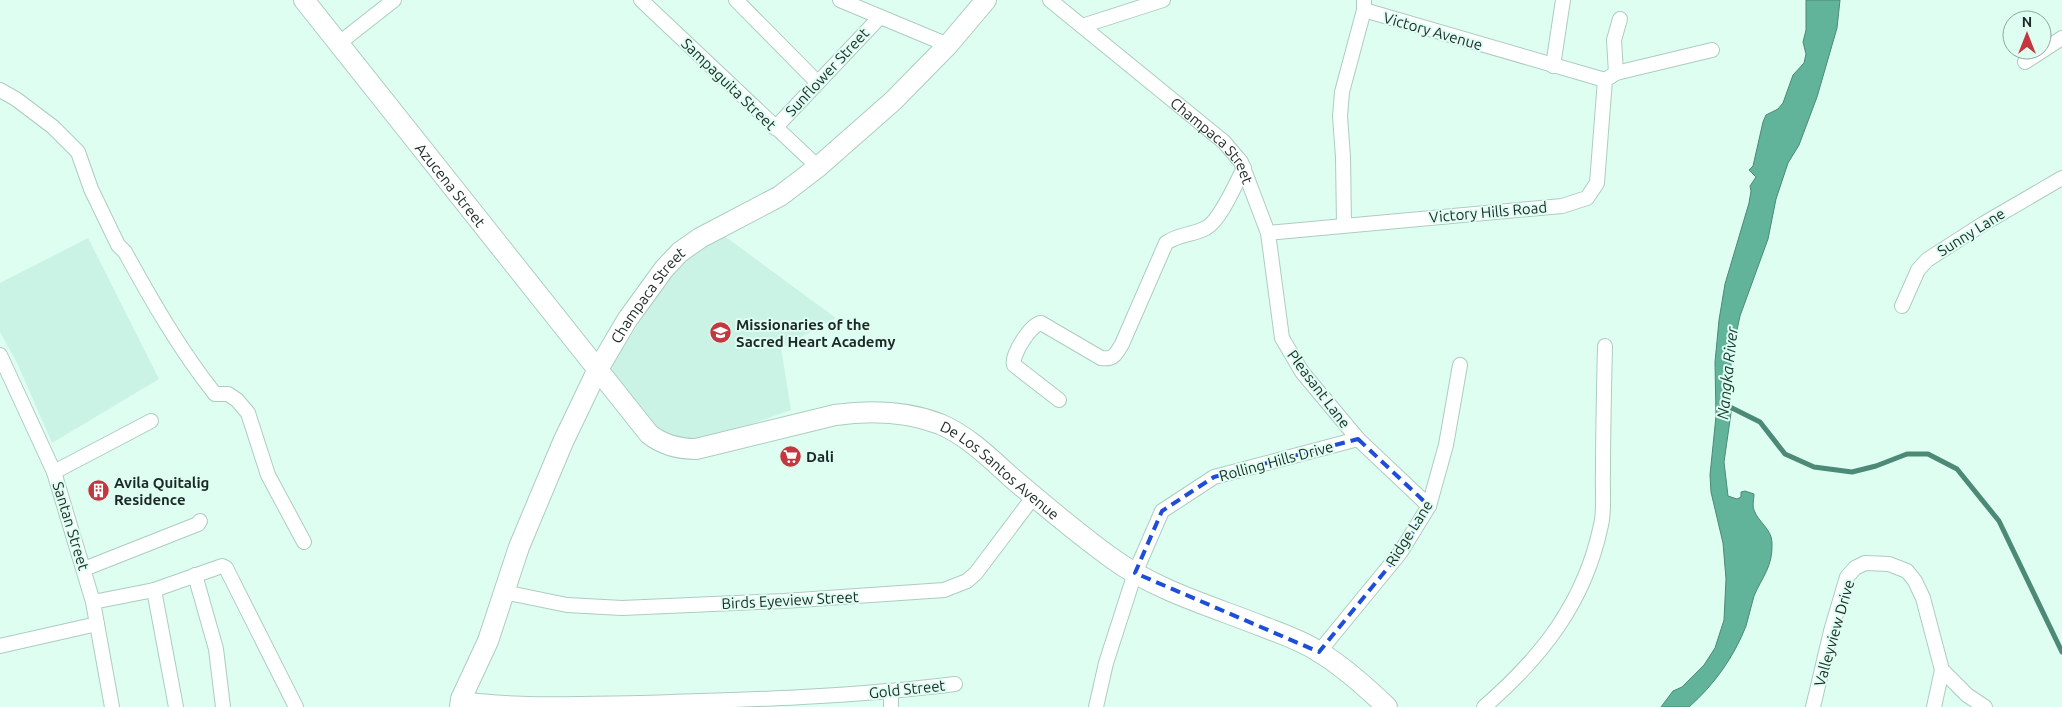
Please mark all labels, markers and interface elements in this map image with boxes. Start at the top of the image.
street label: Victory Avenue [1381,9,1485,53]
north arrow [2002,10,2052,60]
text: N [2022,14,2032,30]
street label: Sunflower Street [782,24,872,120]
street label: Sampaguita Street [678,35,780,134]
street label: Champaca Street [1167,94,1257,186]
street label: Azucena Street [412,139,489,230]
street label: Victory Hills Road [1428,198,1548,226]
street label: Sunny Lane [1934,205,2008,259]
street label: Champaca Street [607,243,688,346]
place label: Missionaries of the Sacred Heart Academy [736,316,895,350]
school or university icon: Missionaries of the Sacred Heart Academy [708,321,732,345]
water label: Nangka River [1713,325,1741,420]
street label: Pleasant Lane [1284,347,1354,431]
street label: De Los Santos Avenue [938,417,1063,523]
street label: Rolling Hills Drive [1217,438,1335,484]
supermarket icon: Dali [778,444,802,468]
place label: Dali [806,448,834,465]
place label: Avila Quitalig Residence [114,474,209,508]
building icon: Avila Quitalig Residence [86,479,110,503]
street label: Santan Street [49,480,93,572]
street label: Ridge Lane [1382,497,1436,569]
street label: Valleyview Drive [1811,578,1857,688]
street label: Birds Eyeview Street [721,588,859,612]
street label: Gold Street [868,677,946,701]

